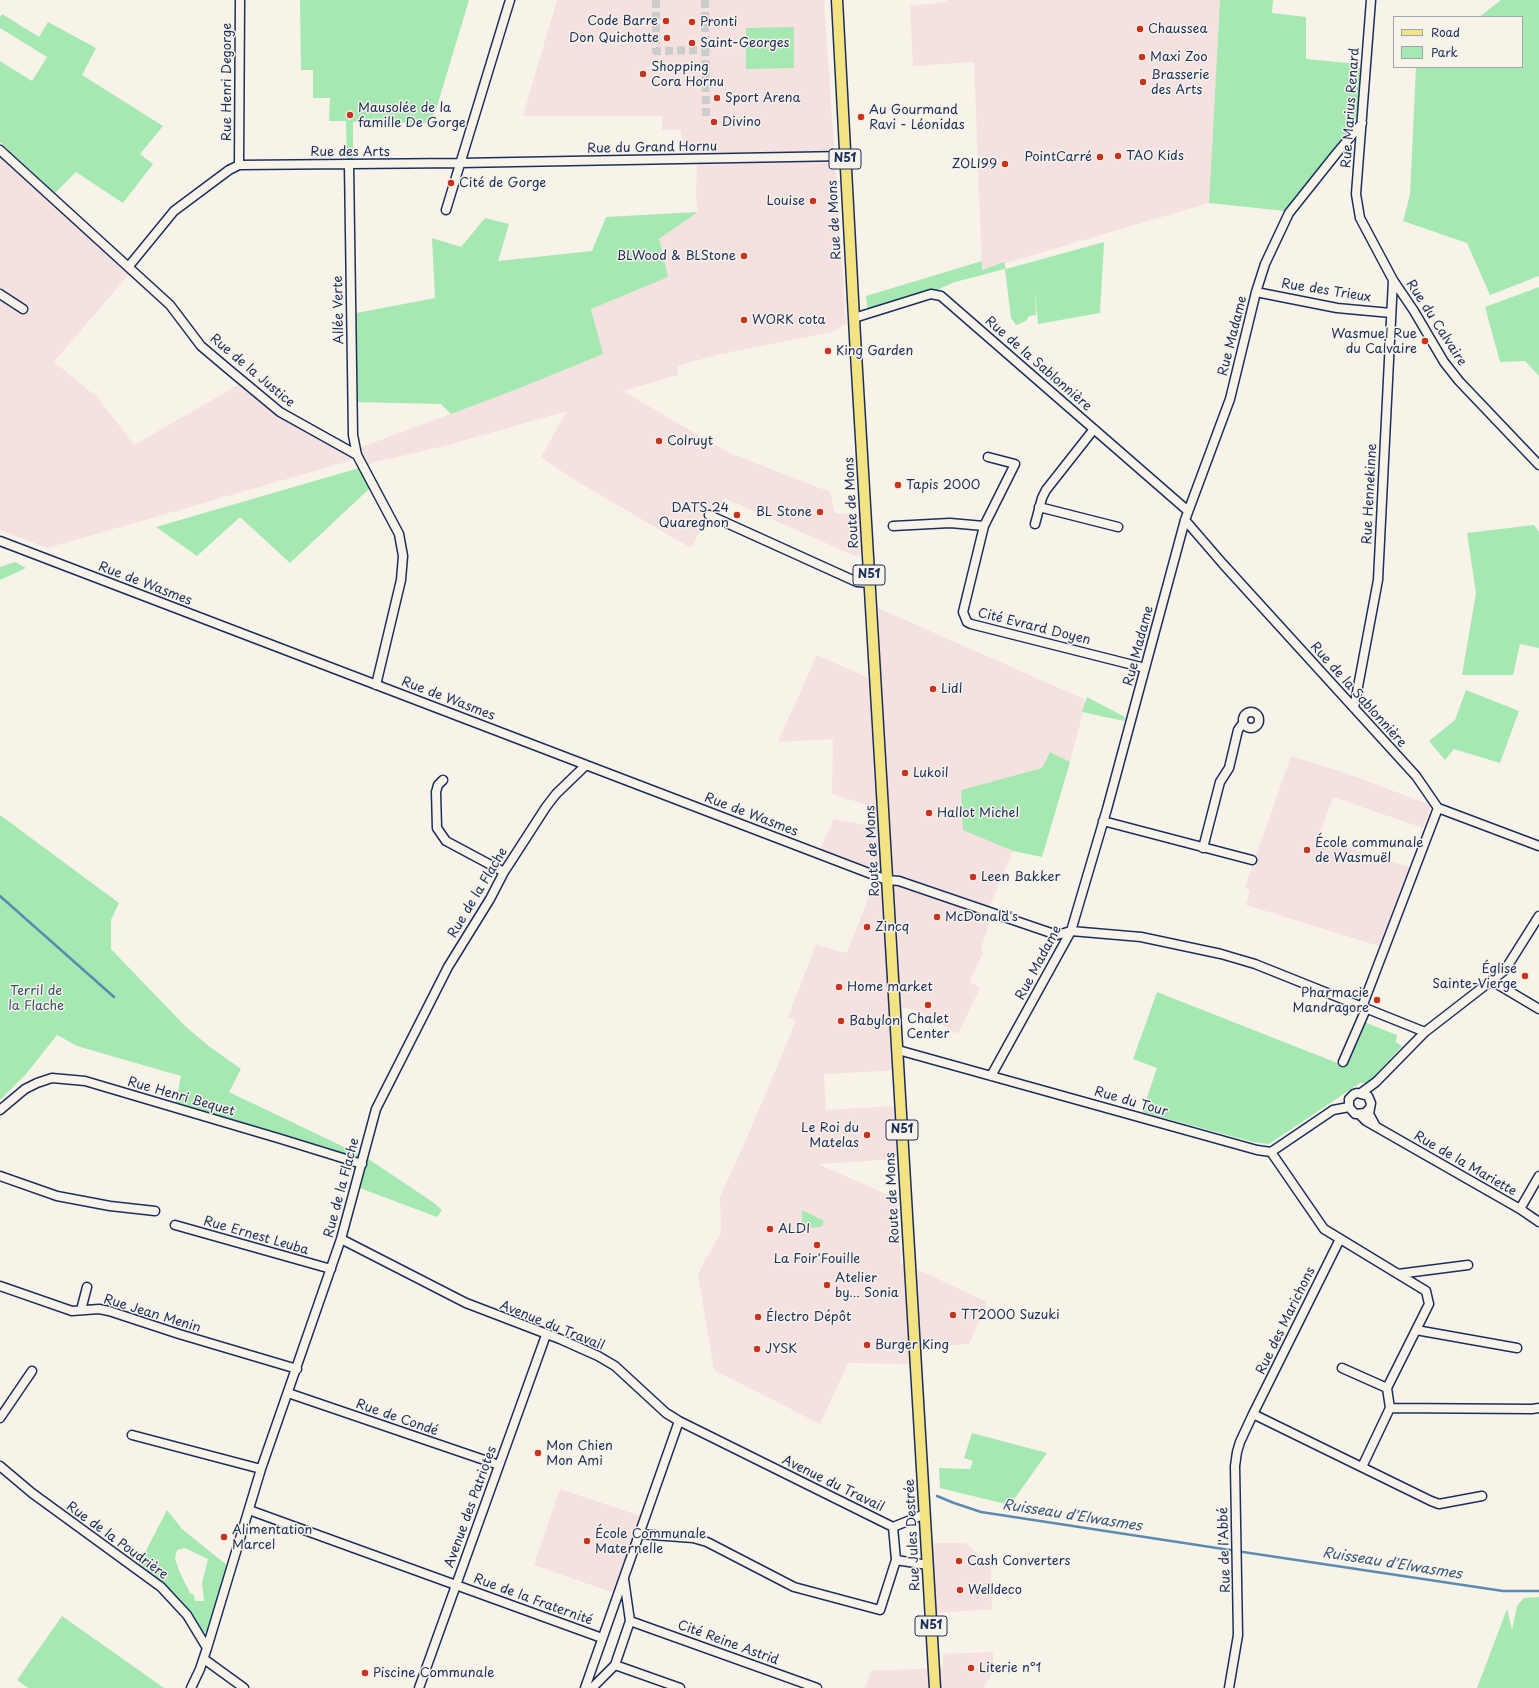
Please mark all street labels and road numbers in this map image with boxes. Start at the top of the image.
street label: Rue Henri Degorge [219,23,235,141]
street label: Rue Marius Renard [1339,47,1363,169]
street label: Rue du Grand Hornu [587,139,717,157]
street label: Rue des Arts [310,144,390,160]
road number: N51 [829,149,861,169]
street label: Rue de Mons [825,180,845,260]
street label: Allée Verte [331,276,347,344]
street label: Rue des Trieux [1280,276,1372,306]
street label: Rue du Calvaire [1402,277,1470,369]
street label: Rue Madame [1215,294,1251,378]
street label: Rue de la Sablonnière [981,313,1095,415]
street label: Rue de la Justice [206,331,298,411]
street label: Rue Hennekinne [1360,443,1380,545]
street label: Route de Mons [842,457,862,549]
street label: Rue de Wasmes [96,559,194,609]
road number: N51 [853,565,885,585]
street label: Rue Madame [1121,604,1157,688]
street label: Cité Evrard Doyen [976,605,1092,649]
street label: Rue de la Sablonnière [1307,639,1409,751]
street label: Rue de Wasmes [399,674,497,724]
street label: Rue de Wasmes [702,790,800,840]
street label: Route de Mons [863,805,883,897]
street label: Rue de la Flache [445,845,511,941]
street label: Rue Madame [1013,923,1065,1003]
street label: Rue Henri Bequet [126,1074,236,1120]
street label: Rue du Tour [1092,1084,1170,1120]
road number: N51 [886,1120,918,1140]
street label: Rue de la Mariette [1411,1128,1519,1200]
street label: Rue de la Flache [321,1136,363,1240]
street label: Route de Mons [883,1152,903,1244]
street label: Rue Ernest Leuba [202,1213,310,1259]
street label: Rue des Marichons [1253,1265,1319,1377]
street label: Rue Jean Menin [101,1292,203,1336]
street label: Avenue du Travail [497,1298,607,1354]
street label: Rue de Condé [354,1397,440,1439]
street label: Avenue des Patriotes [442,1444,500,1570]
street label: Avenue du Travail [779,1453,887,1515]
street label: Rue Jules Destrée [902,1478,924,1592]
street label: Rue de la Poudrière [63,1499,171,1583]
street label: Rue de l'Abbé [1216,1507,1234,1593]
street label: Rue de la Fraternité [471,1571,595,1629]
road number: N51 [915,1616,947,1636]
street label: Cité Reine Astrid [675,1617,781,1669]

